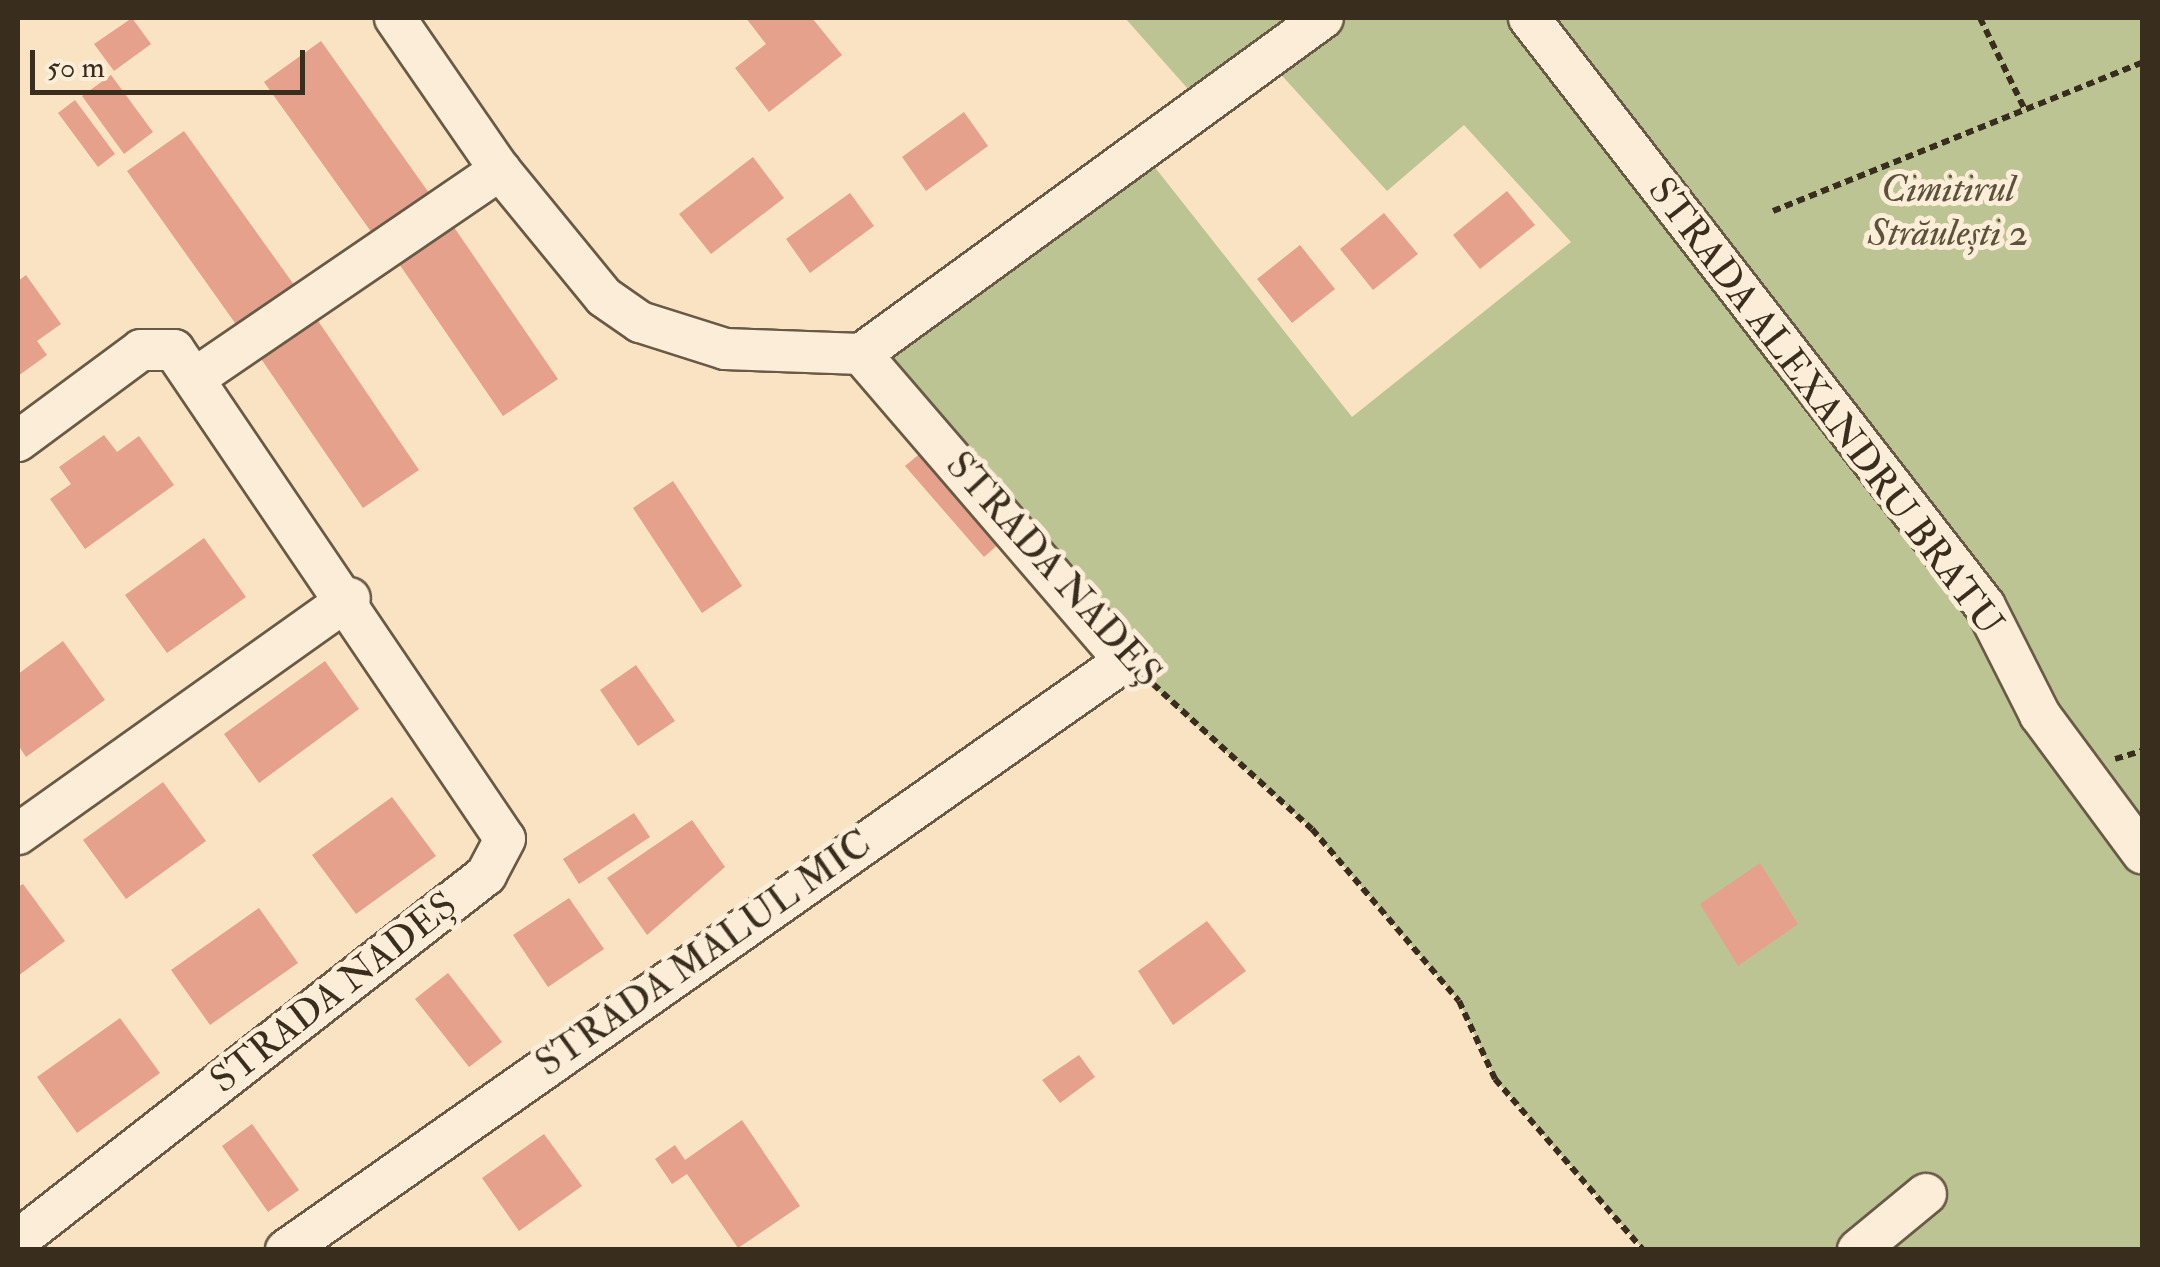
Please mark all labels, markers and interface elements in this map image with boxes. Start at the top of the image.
scale bar [35,30,310,92]
text: 50 m [47,49,105,86]
park label: Cimitirul Străulești 2 [1868,167,2028,256]
street label: STRADA ALEXANDRU BRATU [1638,169,2012,645]
street label: STRADA NADEȘ [936,443,1170,697]
street label: STRADA MALUL MIC [528,821,880,1087]
street label: STRADA NADEȘ [202,883,466,1103]

